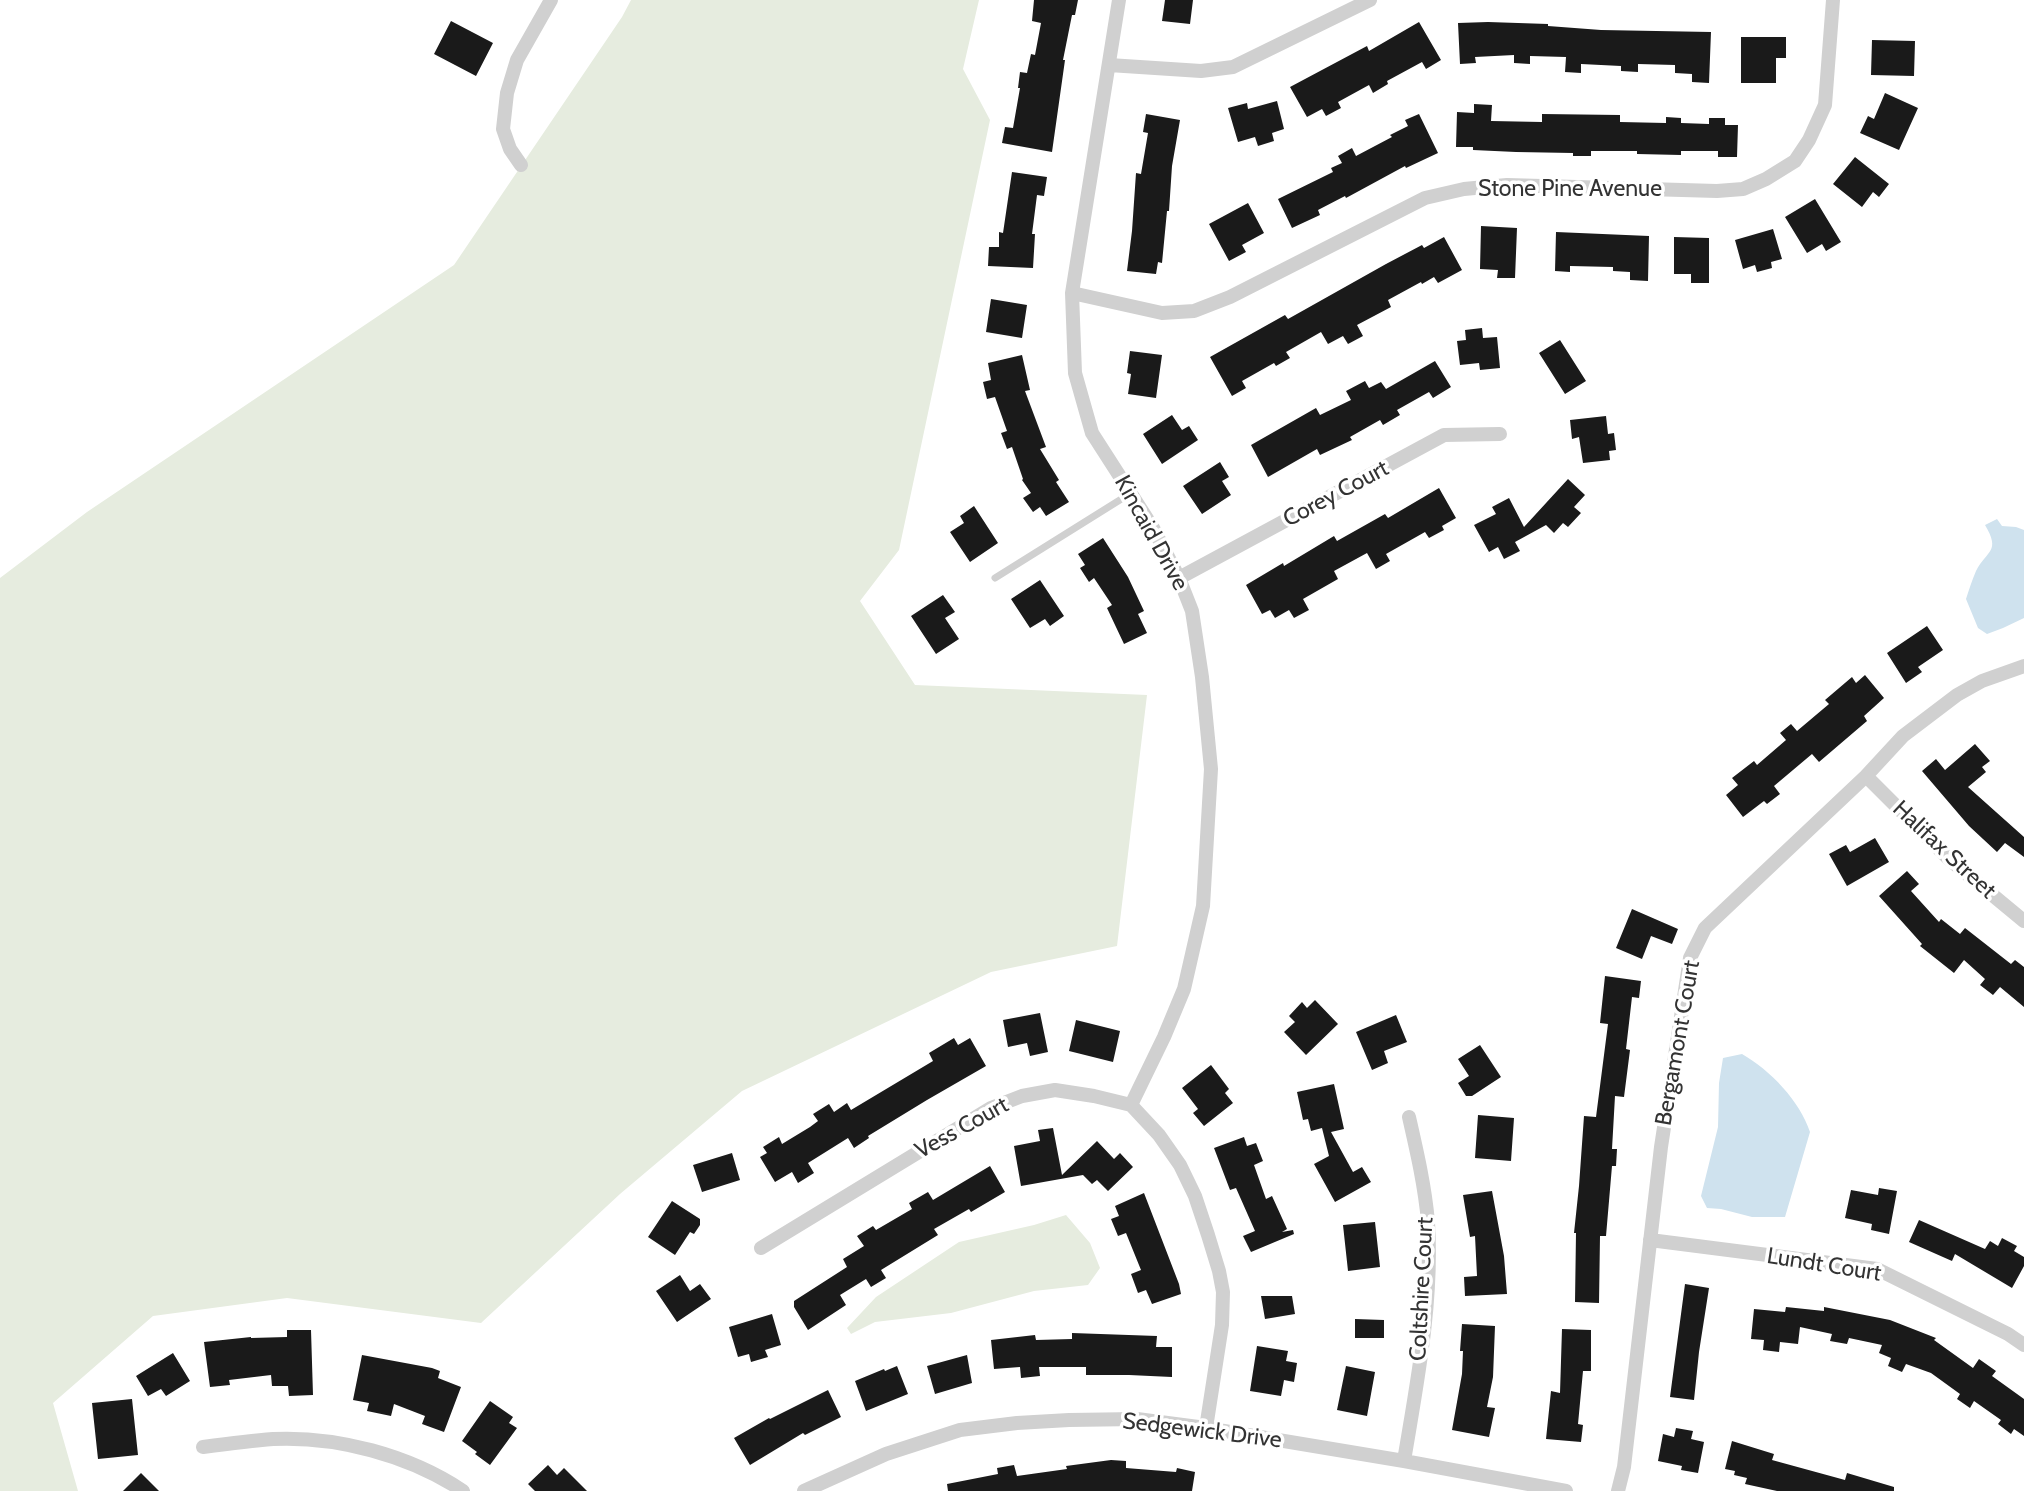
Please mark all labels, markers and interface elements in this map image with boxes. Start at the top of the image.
street label: Stone Pine Avenue [1478,175,1662,203]
street label: Corey Court [1279,455,1393,533]
street label: Kincaid Drive [1108,471,1194,595]
street label: Halifax Street [1887,795,2001,905]
street label: Bergamont Court [1650,958,1706,1128]
street label: Vess Court [911,1091,1013,1165]
street label: Coltshire Court [1404,1216,1440,1362]
street label: Lundt Court [1765,1242,1883,1288]
street label: Sedgewick Drive [1121,1408,1283,1454]

